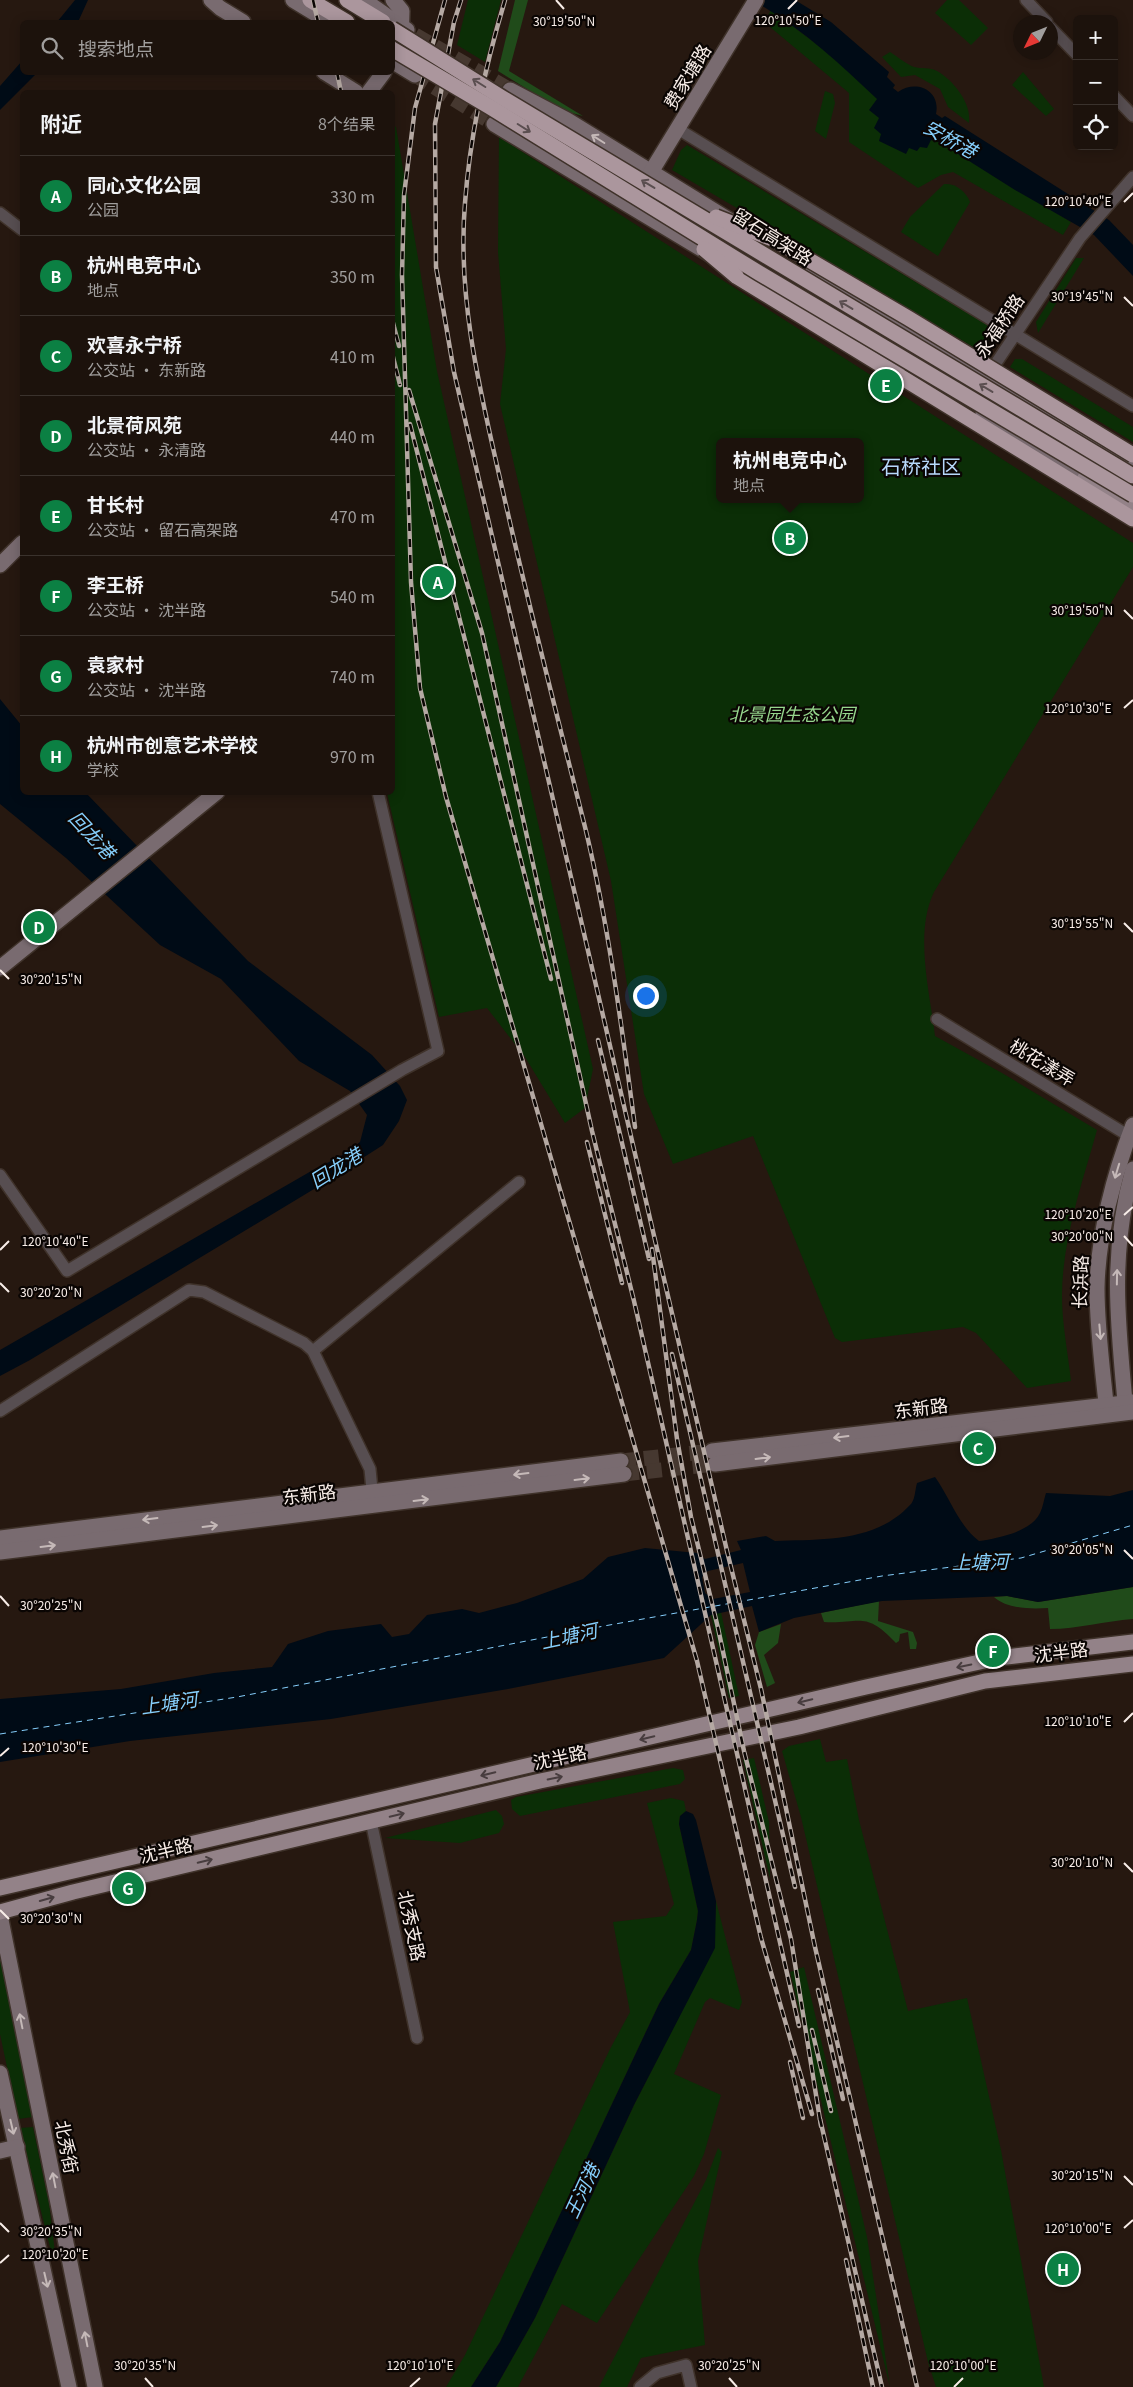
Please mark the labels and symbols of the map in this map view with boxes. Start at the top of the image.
text: 120°10'50"E [754,11,822,28]
text: 30°19'50"N [533,12,595,29]
north arrow [1013,15,1058,60]
street label: 费家塘路 [657,38,716,114]
one-way arrow [472,77,486,87]
water label: 安桥港 [919,112,985,165]
one-way arrow [517,124,531,134]
one-way arrow [591,133,605,143]
one-way arrow [642,178,656,188]
text: 120°10'40"E [1044,192,1112,209]
street label: 留石高架路 [728,200,818,270]
text: 30°19'45"N [1051,287,1113,304]
street label: 永福桥路 [967,288,1029,362]
one-way arrow [840,300,854,310]
pin: E [870,366,902,404]
one-way arrow [980,383,994,393]
district label: 石桥社区 [881,451,961,480]
pin: B [774,519,806,557]
pin: A [422,563,454,601]
text: 30°19'50"N [1051,601,1113,618]
text: 120°10'30"E [1044,699,1112,716]
park label: 北景园生态公园 [729,700,858,726]
water label: 回龙港 [64,804,124,866]
pin: D [23,908,55,946]
text: 30°19'55"N [1051,914,1113,931]
text: 30°20'15"N [20,970,82,987]
your location [633,983,659,1009]
street label: 桃花漾弄 [1005,1032,1081,1091]
water label: 回龙港 [304,1139,369,1193]
one-way arrow [1111,1163,1121,1179]
text: 120°10'20"E [1044,1205,1112,1222]
text: 30°20'00"N [1051,1227,1113,1244]
text: 120°10'40"E [21,1232,89,1249]
street label: 长浜路 [1065,1254,1093,1309]
one-way arrow [1112,1270,1122,1286]
text: 30°20'20"N [20,1283,82,1300]
one-way arrow [1095,1323,1105,1339]
street label: 东新路 [892,1391,949,1423]
pin: C [962,1429,994,1467]
one-way arrow [834,1432,850,1442]
one-way arrow [755,1453,771,1463]
one-way arrow [513,1469,529,1479]
one-way arrow [574,1474,590,1484]
street label: 东新路 [280,1477,337,1509]
one-way arrow [413,1494,429,1504]
one-way arrow [143,1514,159,1524]
one-way arrow [201,1521,217,1531]
text: 30°20'05"N [1051,1540,1113,1557]
one-way arrow [40,1541,56,1551]
water label: 上塘河 [951,1546,1013,1574]
text: 30°20'25"N [20,1596,82,1613]
water label: 上塘河 [538,1615,603,1654]
pin: F [977,1632,1009,1670]
street label: 沈半路 [1032,1635,1089,1667]
one-way arrow [956,1662,972,1671]
water label: 上塘河 [139,1684,203,1719]
one-way arrow [797,1697,813,1706]
text: 120°10'10"E [1044,1712,1112,1729]
one-way arrow [639,1733,655,1743]
text: 120°10'30"E [21,1738,89,1755]
street label: 沈半路 [530,1738,589,1774]
one-way arrow [481,1770,497,1779]
one-way arrow [547,1773,563,1782]
one-way arrow [389,1810,405,1819]
street label: 沈半路 [136,1830,195,1868]
text: 30°20'10"N [1051,1853,1113,1870]
one-way arrow [196,1856,212,1865]
pin: G [112,1869,144,1907]
street label: 北秀支路 [393,1888,433,1964]
one-way arrow [39,1894,55,1903]
text: 30°20'30"N [20,1909,82,1926]
one-way arrow [16,2013,26,2029]
street label: 北秀街 [50,2118,86,2176]
one-way arrow [8,2119,17,2135]
water label: 王河港 [556,2156,606,2222]
text: 30°20'15"N [1051,2166,1113,2183]
one-way arrow [48,2172,58,2188]
text: 120°10'00"E [1044,2219,1112,2236]
text: 30°20'35"N [20,2222,82,2239]
text: 120°10'20"E [21,2245,89,2262]
pin: H [1047,2250,1079,2288]
one-way arrow [42,2271,52,2287]
one-way arrow [80,2332,90,2348]
text: 30°20'35"N [114,2356,176,2373]
text: 120°10'10"E [386,2356,454,2373]
text: 30°20'25"N [698,2356,760,2373]
text: 120°10'00"E [929,2356,997,2373]

